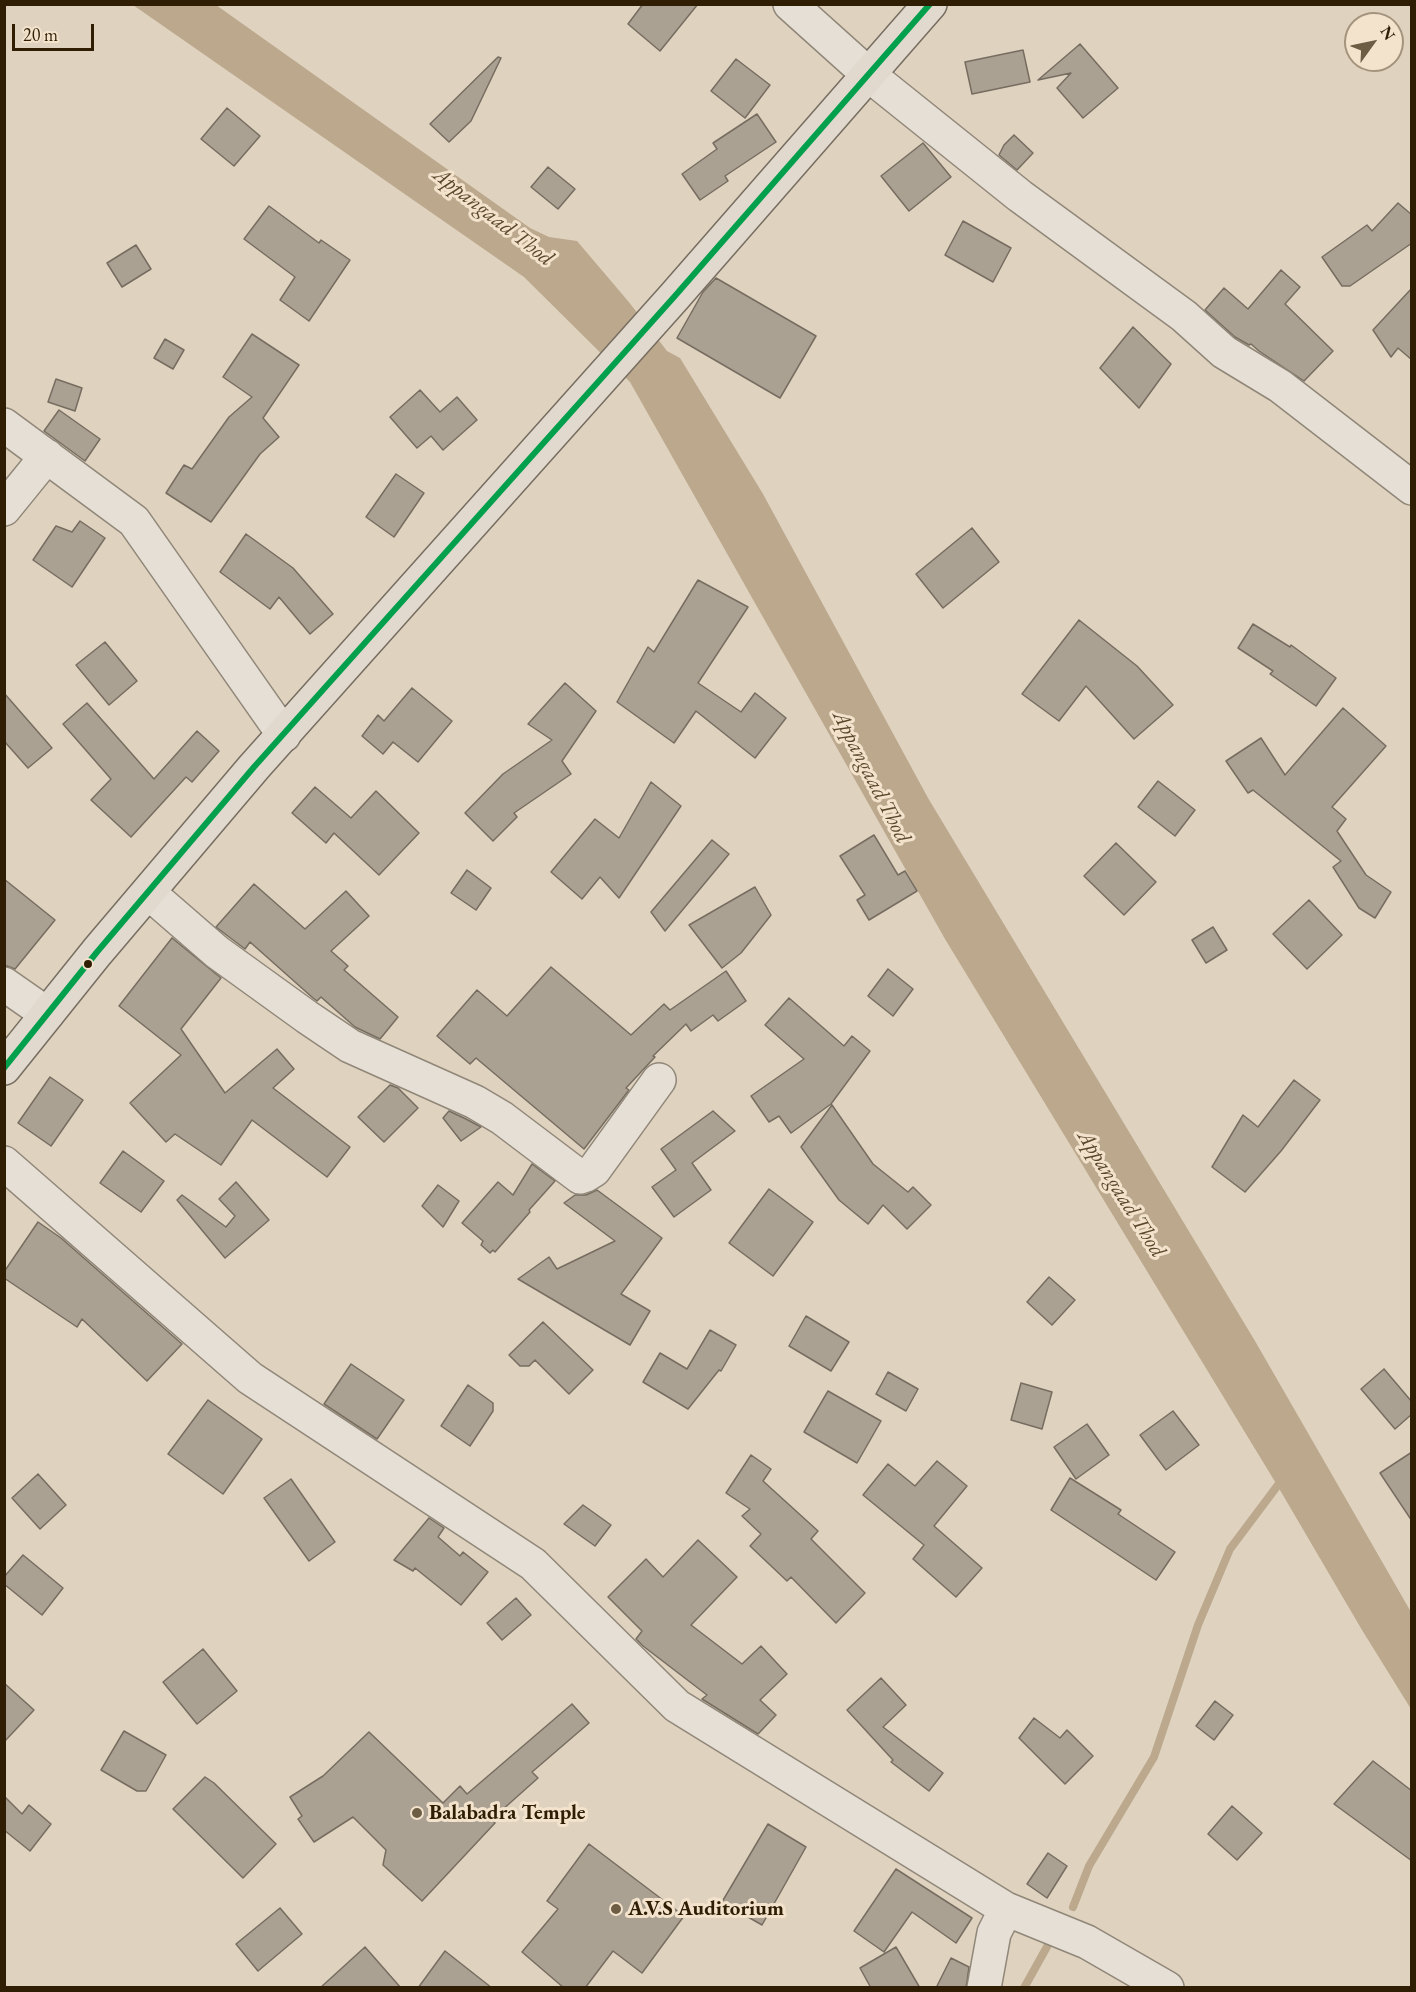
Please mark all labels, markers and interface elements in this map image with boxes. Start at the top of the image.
scale bar [15,12,98,50]
north arrow [1344,12,1404,72]
text: N [1376,22,1400,44]
text: 20 m [23,23,58,46]
water label: Appangaad Thod [428,162,558,272]
water label: Appangaad Thod [826,706,916,848]
unlabelled marker [82,958,94,970]
water label: Appangaad Thod [1071,1125,1171,1263]
place label: Balabadra Temple [429,1800,585,1826]
marker: Balabadra Temple [410,1806,424,1820]
place label: A.V.S Auditorium [628,1896,784,1922]
marker: A.V.S Auditorium [609,1902,623,1916]

